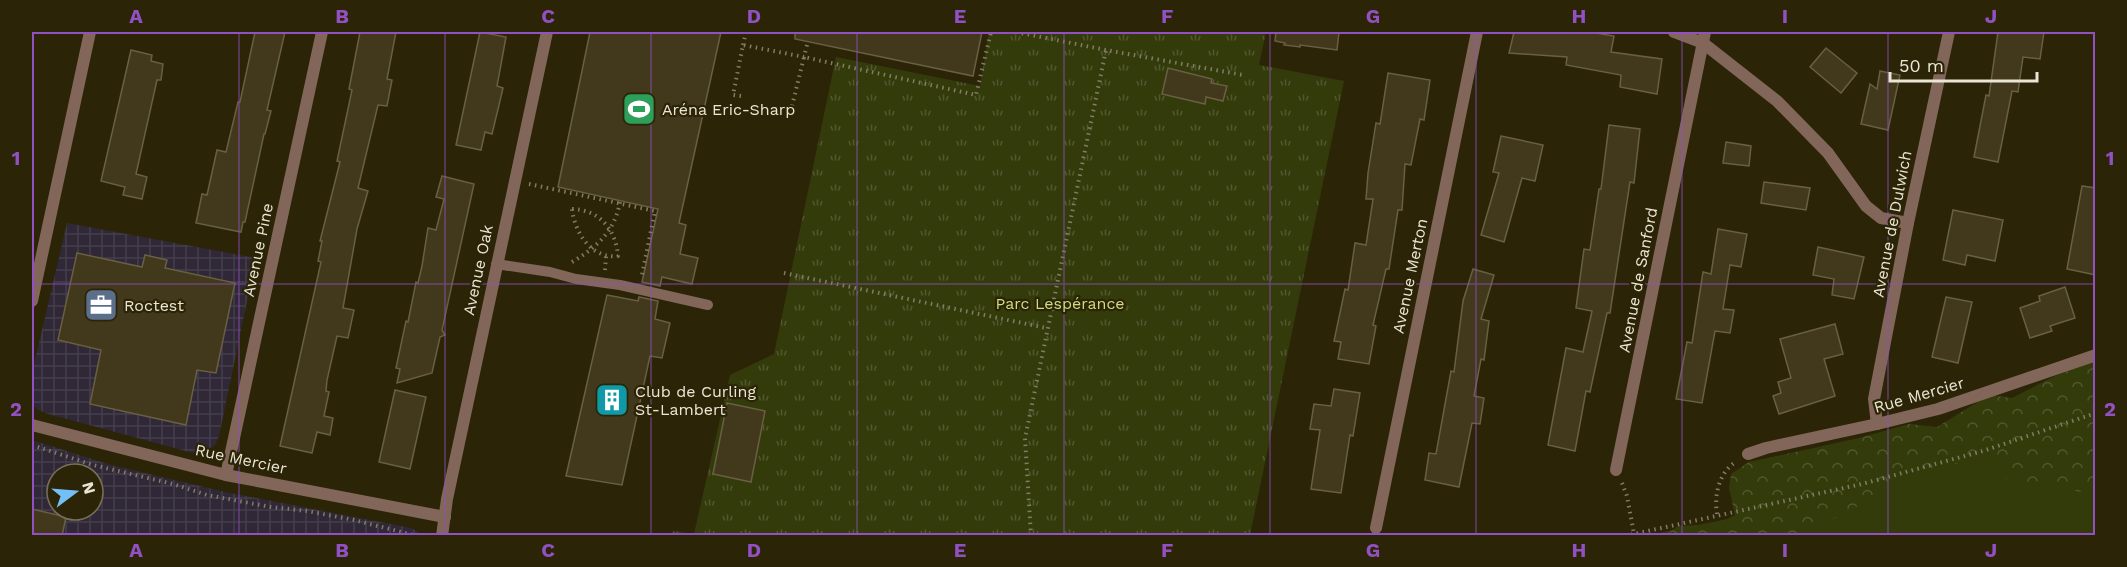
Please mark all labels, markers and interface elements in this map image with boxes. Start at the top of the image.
text: A [129,4,143,28]
text: B [335,4,349,28]
text: C [541,4,555,28]
text: D [747,4,761,28]
text: E [954,4,966,28]
text: F [1161,4,1173,28]
text: G [1366,4,1380,28]
text: H [1572,4,1586,28]
text: I [1782,4,1788,28]
text: J [1985,4,1997,28]
scale bar [1890,45,2037,83]
text: 50 m [1899,55,1944,76]
sports icon: Aréna Eric-Sharp [621,91,657,127]
place label: Aréna Eric-Sharp [662,100,795,119]
text: 1 [12,146,20,170]
text: 1 [2106,146,2114,170]
street label: Avenue de Dulwich [1868,149,1916,299]
street label: Avenue Pine [239,201,277,299]
street label: Avenue de Sanford [1615,206,1661,354]
street label: Avenue Merton [1389,217,1431,335]
street label: Avenue Oak [459,223,497,317]
office icon: Roctest [83,287,119,323]
park label: Parc Lespérance [995,294,1125,313]
place label: Roctest [124,296,184,315]
street label: Rue Mercier [1872,373,1967,417]
building icon: Club de Curling St-Lambert [594,382,630,418]
place label: Club de Curling St-Lambert [635,382,756,419]
text: 2 [10,397,22,421]
text: 2 [2104,397,2116,421]
street label: Rue Mercier [194,440,289,478]
north arrow [45,462,105,522]
text: N [78,480,100,496]
text: A [129,538,143,562]
text: B [335,538,349,562]
text: C [541,538,555,562]
text: D [747,538,761,562]
text: E [954,538,966,562]
text: F [1161,538,1173,562]
text: G [1366,538,1380,562]
text: H [1572,538,1586,562]
text: I [1782,538,1788,562]
text: J [1985,538,1997,562]

